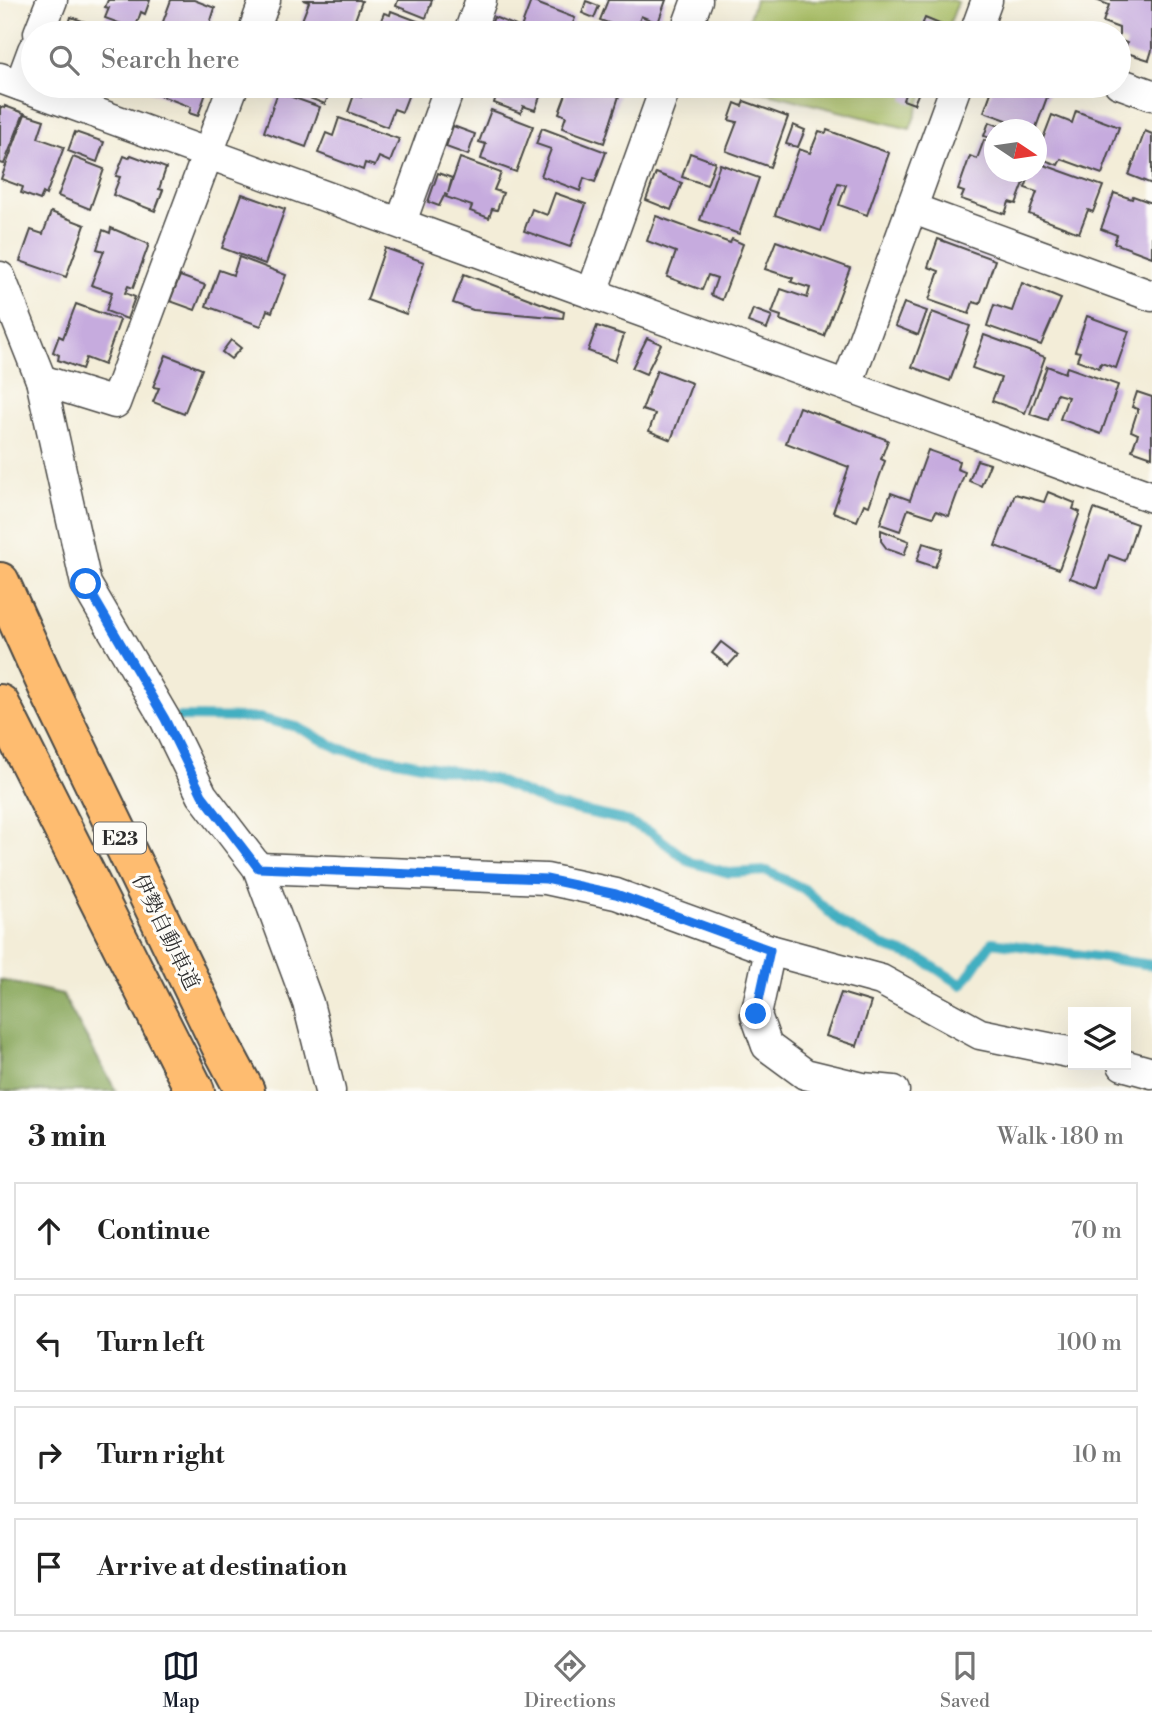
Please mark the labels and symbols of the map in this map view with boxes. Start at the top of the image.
north arrow [984,119,1047,182]
route start [70,568,101,599]
road number: E23 [94,822,146,853]
street label: 伊勢自動車道 [126,870,204,995]
route end [740,998,771,1029]

